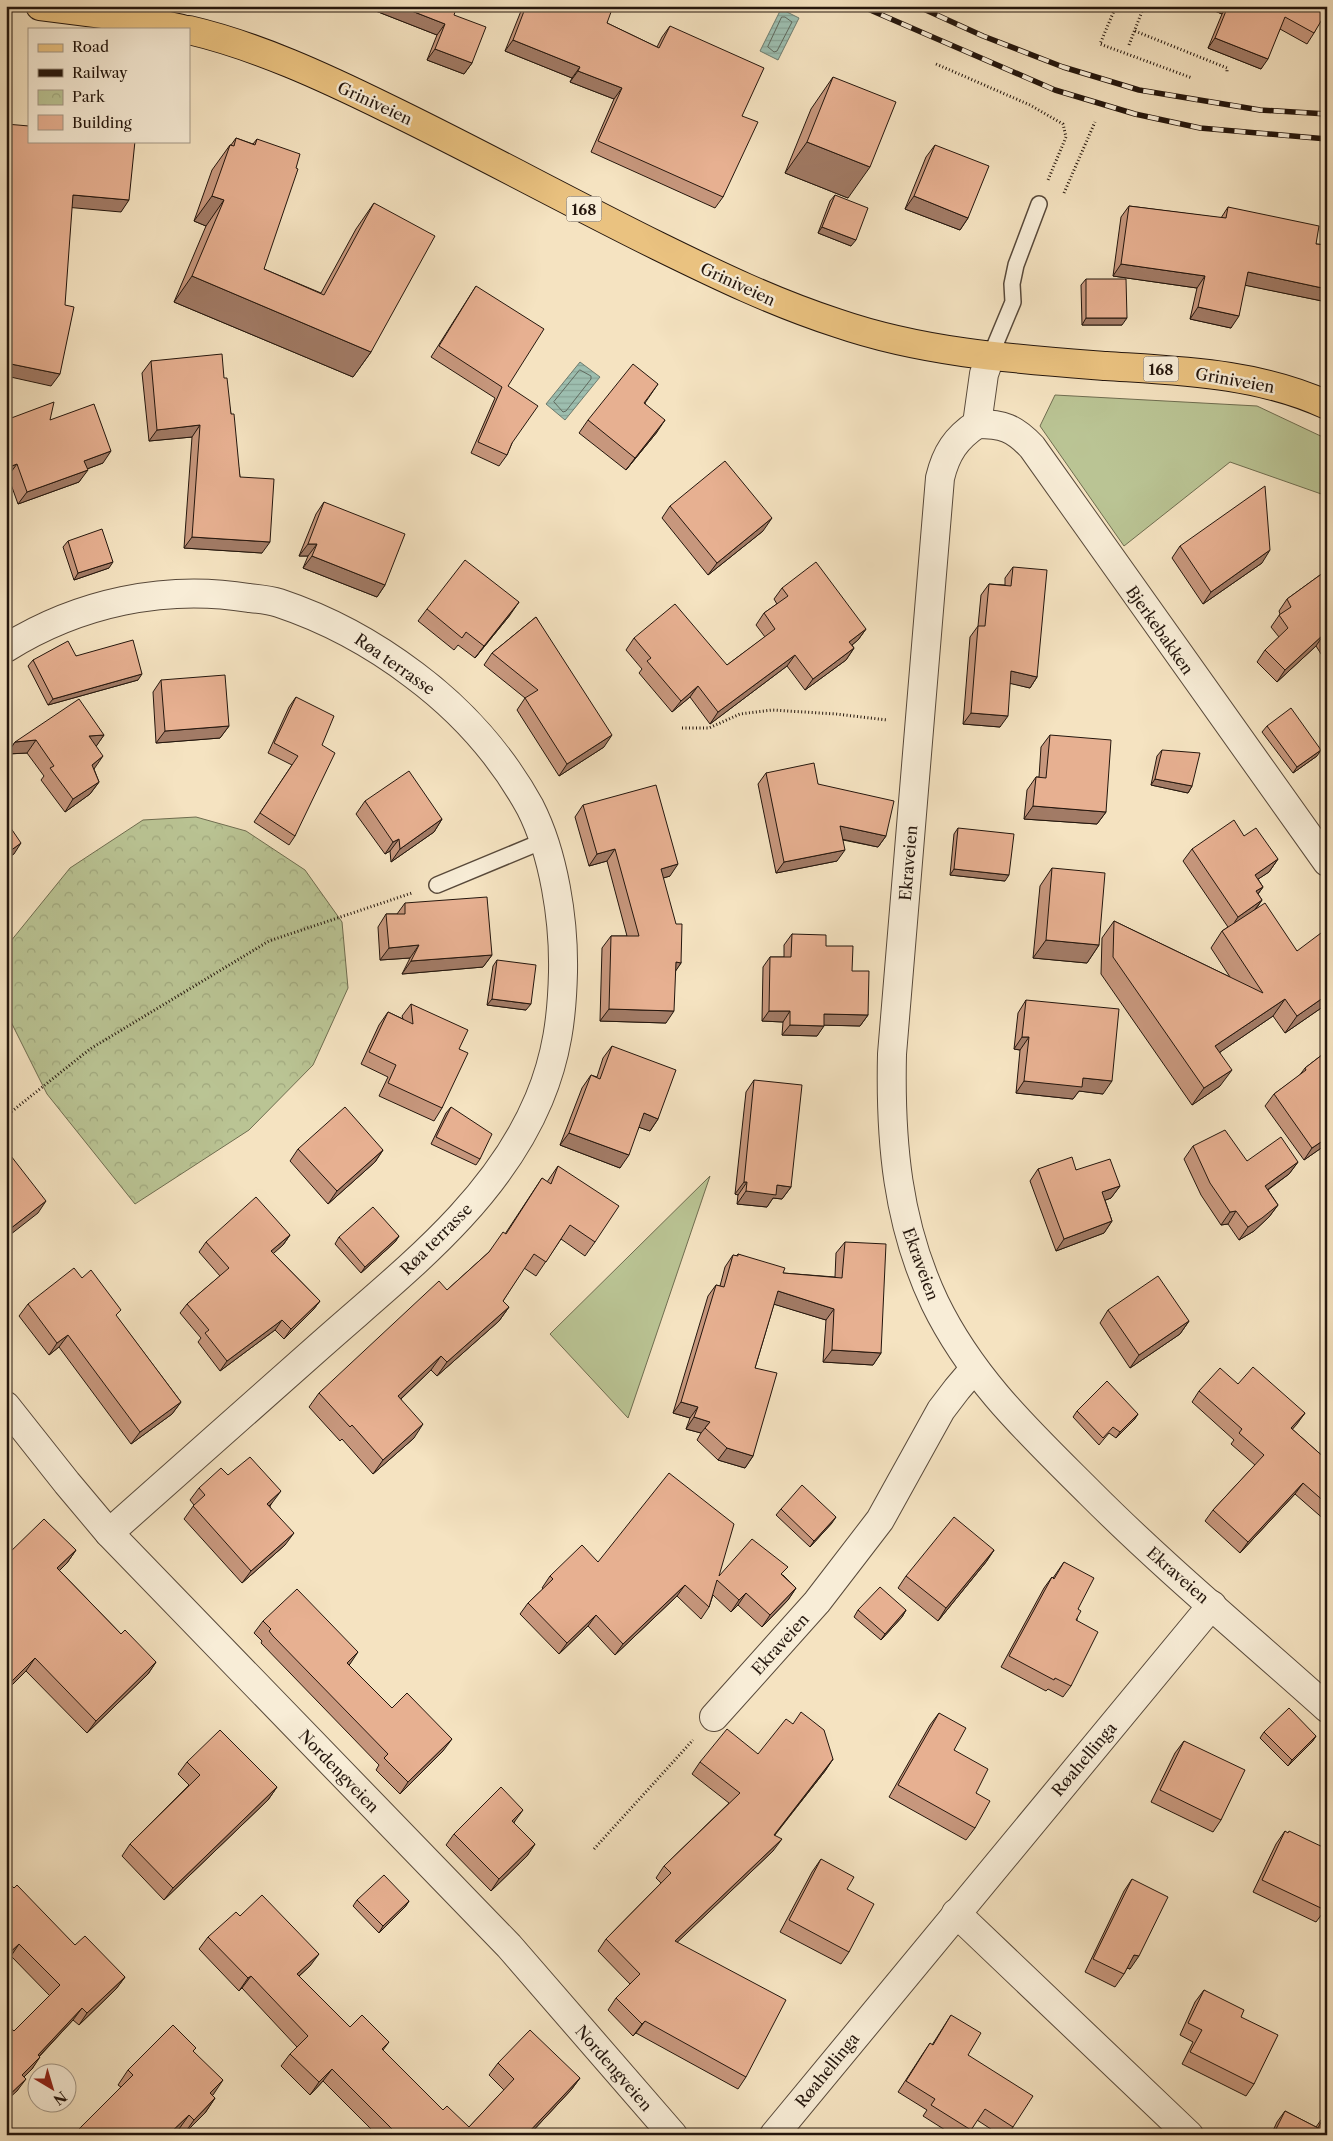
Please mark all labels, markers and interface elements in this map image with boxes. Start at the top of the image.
legend [28,28,190,142]
text: Road [72,37,109,56]
text: Railway [72,63,128,82]
street label: Griniveien [334,77,416,129]
text: Park [72,87,106,106]
text: Building [72,113,132,132]
road number: 168 [566,196,602,222]
street label: Griniveien [697,258,779,310]
road number: 168 [1144,356,1178,382]
street label: Griniveien [1194,363,1276,397]
street label: Bjerkebakken [1122,582,1198,678]
street label: Røa terrasse [351,629,439,699]
street label: Ekraveien [895,824,921,902]
street label: Røa terrasse [396,1199,476,1279]
street label: Ekraveien [899,1225,943,1303]
street label: Ekraveien [1143,1543,1213,1607]
street label: Ekraveien [747,1609,813,1679]
street label: Røahellinga [1047,1718,1121,1800]
street label: Nordengveien [295,1725,383,1817]
street label: Nordengveien [571,2021,657,2115]
street label: Røahellinga [791,2028,864,2111]
north arrow [28,2064,78,2114]
text: N [50,2087,70,2109]

